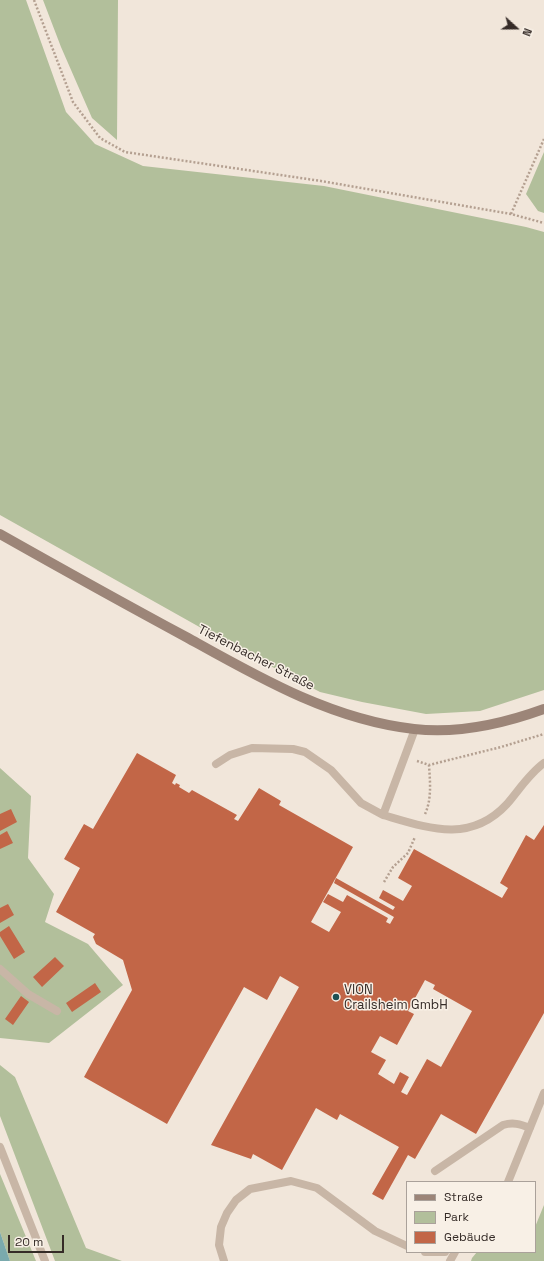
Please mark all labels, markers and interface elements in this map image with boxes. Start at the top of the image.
north arrow [496,8,536,48]
text: N [519,26,535,38]
street label: Tiefenbacher Straße [195,622,317,694]
place label: VION Crailsheim GmbH [344,982,448,1013]
marker: VION Crailsheim GmbH [331,992,341,1002]
legend [406,1181,536,1253]
text: Straße [444,1189,483,1205]
text: Park [444,1209,469,1225]
scale bar [10,1227,66,1253]
text: Gebäude [444,1229,496,1245]
text: 20 m [15,1234,43,1250]

